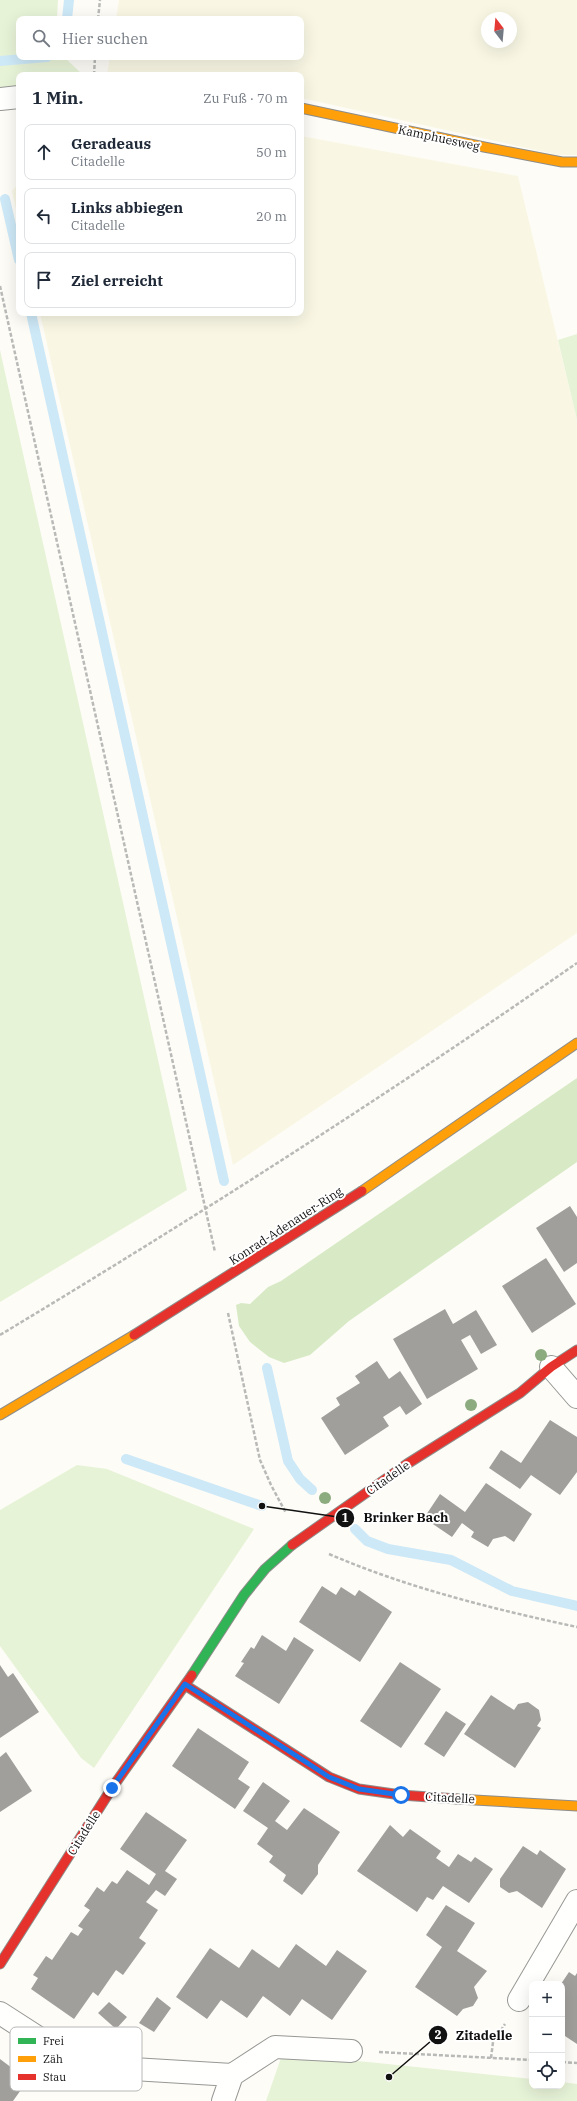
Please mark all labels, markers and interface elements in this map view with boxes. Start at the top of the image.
north arrow [481,12,517,48]
search box [16,16,304,60]
icon: search [30,27,52,49]
text: Hier suchen [62,29,148,48]
text: 1 Min. [32,87,83,109]
text: Zu Fuß · 70 m [203,90,288,107]
street label: Kamphuesweg [397,122,482,154]
text: Geradeaus [71,134,151,153]
icon: ahead [33,141,55,163]
text: 50 m [256,144,287,161]
text: Citadelle [71,153,125,170]
text: Links abbiegen [71,198,183,217]
icon: left [33,205,55,227]
text: 20 m [256,208,287,225]
text: Citadelle [71,217,125,234]
icon: arrive [33,269,55,291]
text: Ziel erreicht [71,271,163,290]
street label: Konrad-Adenauer-Ring [226,1183,346,1268]
street label: Citadelle [363,1457,412,1498]
callout: Brinker Bach [335,1505,456,1530]
text: Brinker Bach [363,1509,449,1526]
text: 1 [341,1510,349,1525]
route end [103,1779,121,1797]
route start [392,1786,410,1804]
street label: Citadelle [425,1789,475,1806]
street label: Citadelle [64,1808,103,1858]
map controls [529,1981,565,2089]
button: + [529,1981,565,2017]
button: − [529,2017,565,2053]
callout: Zitadelle [428,2023,520,2048]
legend [10,2027,142,2091]
text: 2 [434,2027,442,2042]
text: Zitadelle [456,2027,512,2044]
text: Frei [43,2034,64,2048]
text: Zäh [43,2052,63,2066]
button: locate [529,2053,565,2089]
text: Stau [43,2070,66,2084]

